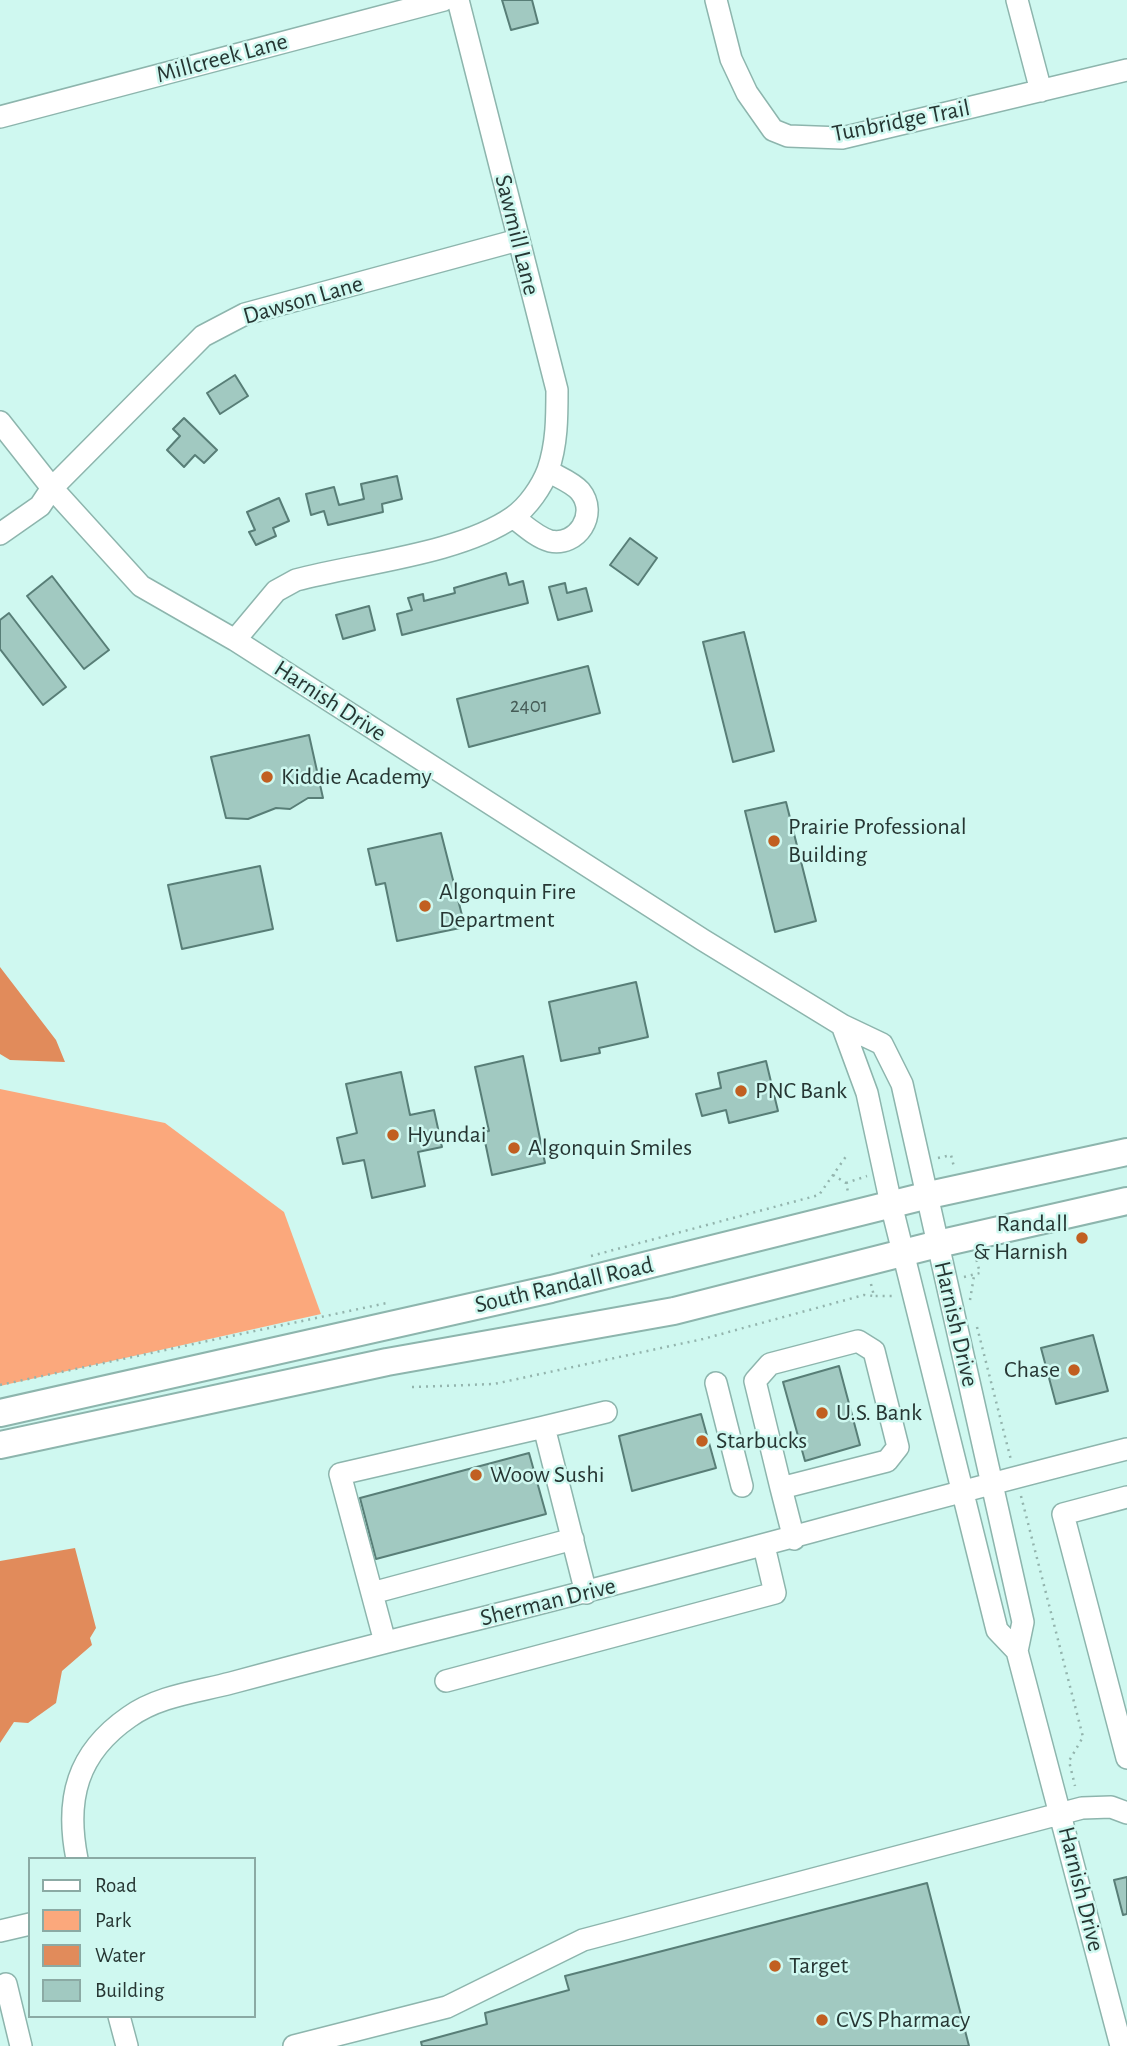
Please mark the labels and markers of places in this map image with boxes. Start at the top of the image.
place label: Kiddie Academy [281,763,432,791]
marker: Kiddie Academy [259,769,275,785]
place label: Prairie Professional Building [788,813,967,869]
marker: Prairie Professional Building [766,833,782,849]
place label: Algonquin Fire Department [439,878,576,934]
marker: Algonquin Fire Department [417,898,433,914]
place label: PNC Bank [755,1077,847,1105]
marker: PNC Bank [733,1083,749,1099]
place label: Hyundai [407,1121,487,1149]
marker: Hyundai [385,1127,401,1143]
place label: Algonquin Smiles [528,1134,692,1162]
marker: Algonquin Smiles [506,1140,522,1156]
place label: Randall & Harnish [973,1210,1068,1266]
marker: Randall & Harnish [1074,1230,1090,1246]
place label: Chase [1004,1356,1060,1384]
marker: Chase [1066,1362,1082,1378]
place label: U.S. Bank [836,1399,922,1427]
marker: U.S. Bank [814,1405,830,1421]
place label: Starbucks [716,1427,807,1455]
marker: Starbucks [694,1433,710,1449]
place label: Woow Sushi [490,1461,604,1489]
marker: Woow Sushi [468,1467,484,1483]
place label: Target [789,1952,848,1980]
marker: Target [767,1958,783,1974]
place label: CVS Pharmacy [836,2006,970,2034]
marker: CVS Pharmacy [814,2012,830,2028]

